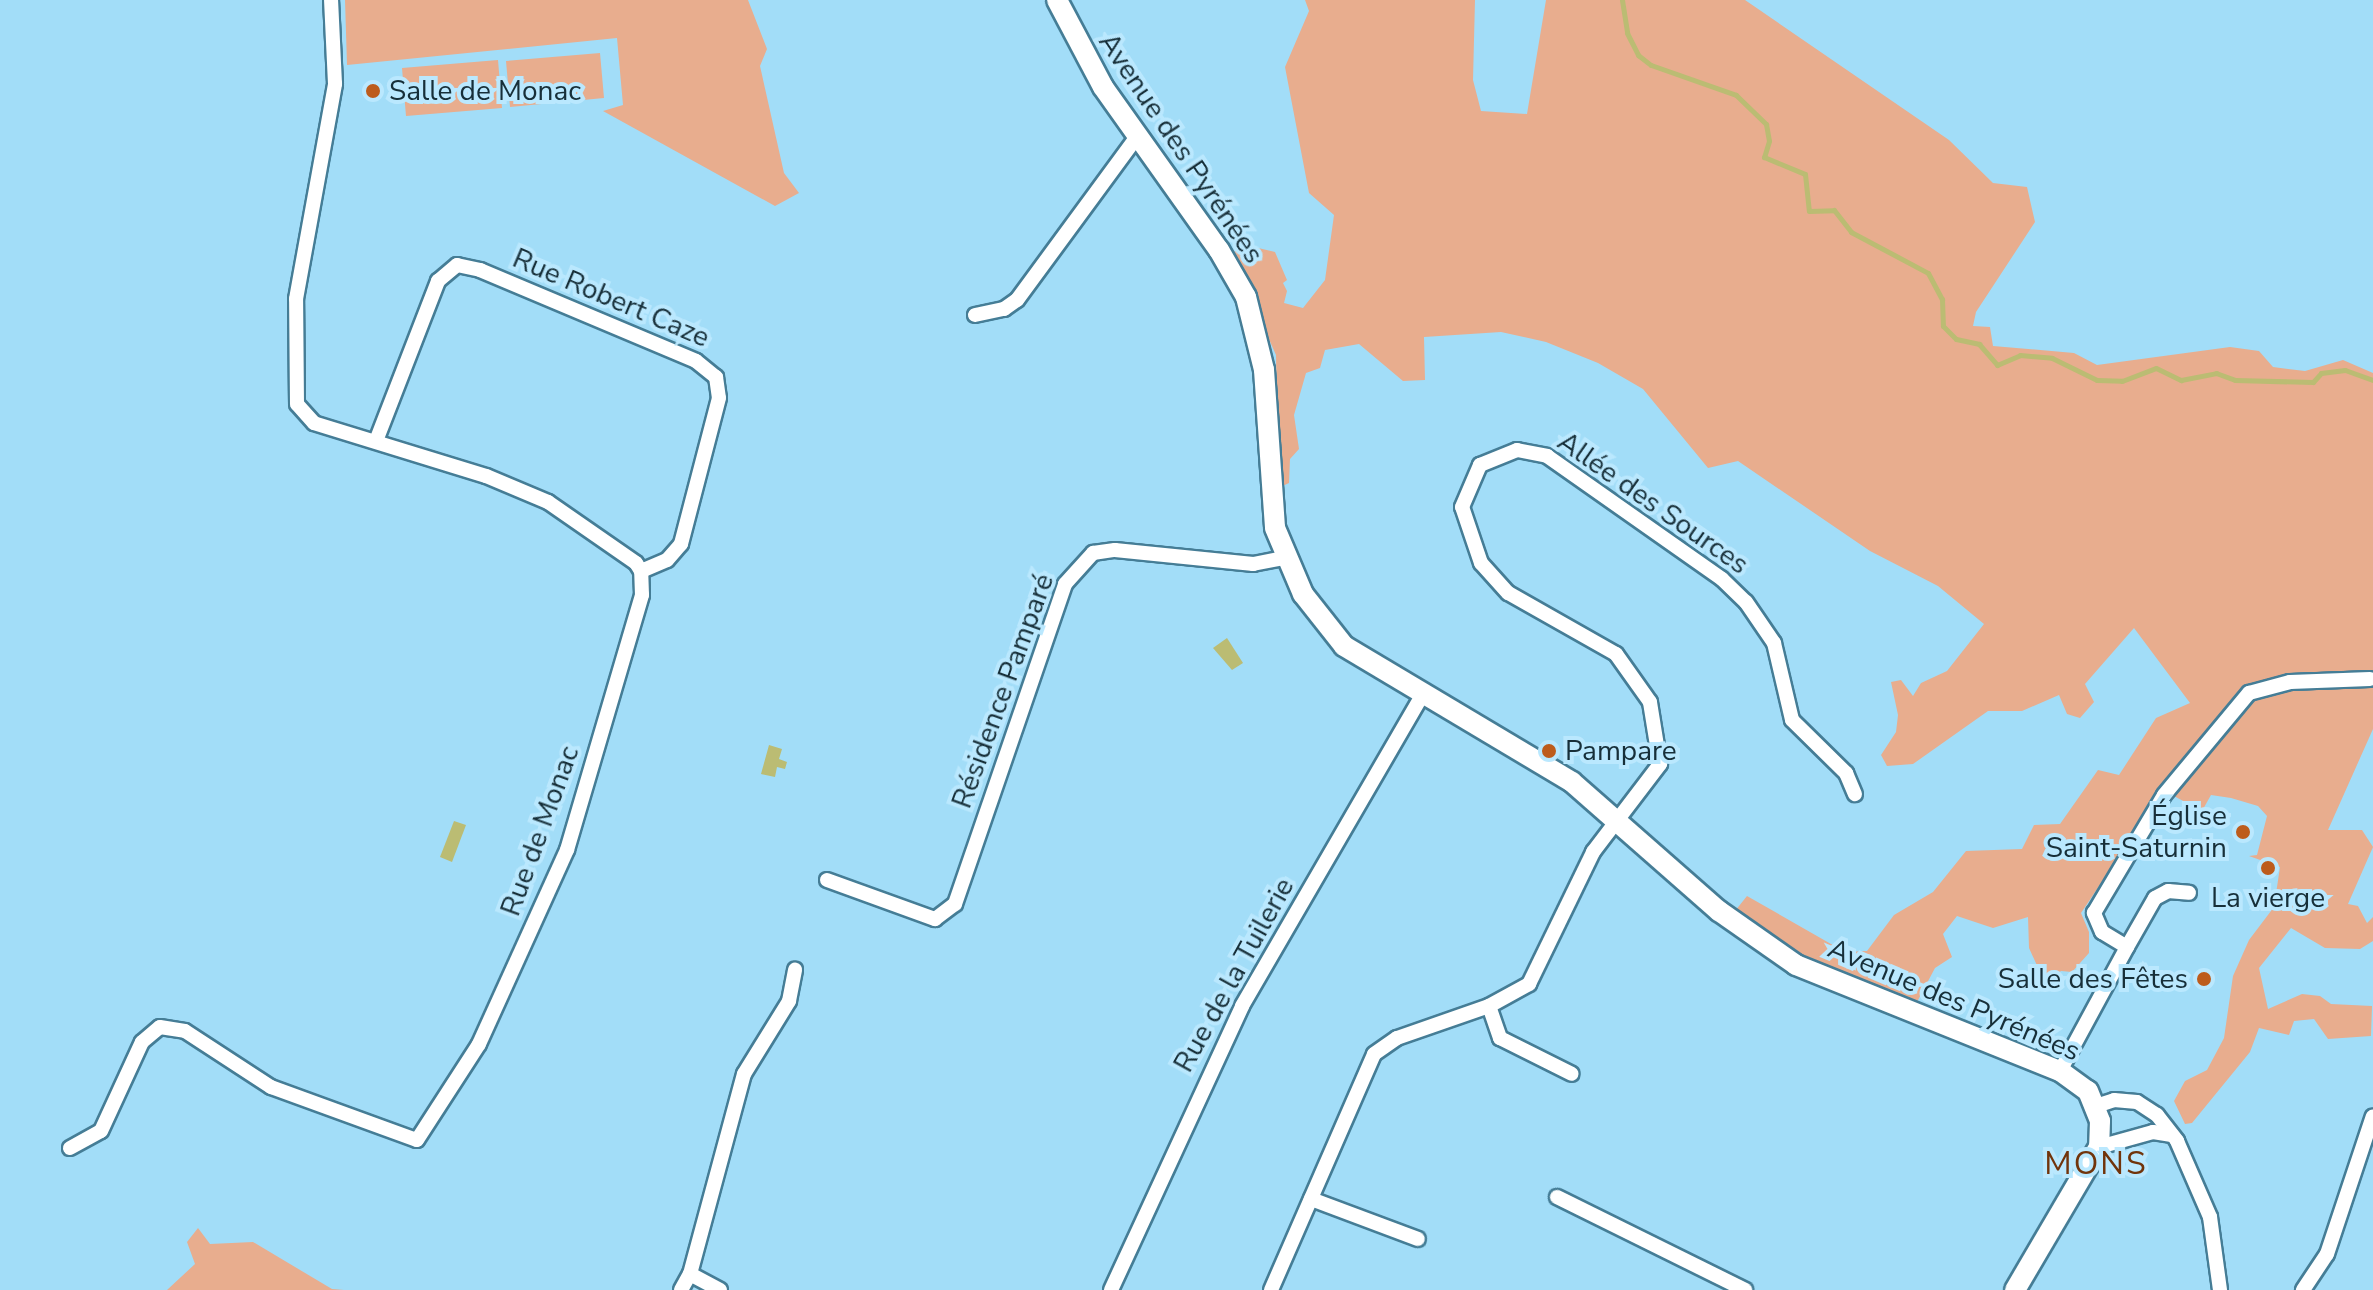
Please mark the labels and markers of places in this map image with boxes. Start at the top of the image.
place label: Salle de Monac [389,74,581,108]
marker: Salle de Monac [364,82,382,100]
place label: Pampare [1565,734,1677,768]
marker: Pampare [1540,742,1558,760]
place label: Église Saint-Saturnin [2046,799,2227,865]
marker: Église Saint-Saturnin [2234,823,2252,841]
marker: La vierge [2259,859,2277,877]
place label: La vierge [2211,881,2325,915]
place label: Salle des Fêtes [1998,962,2188,996]
marker: Salle des Fêtes [2195,970,2213,988]

